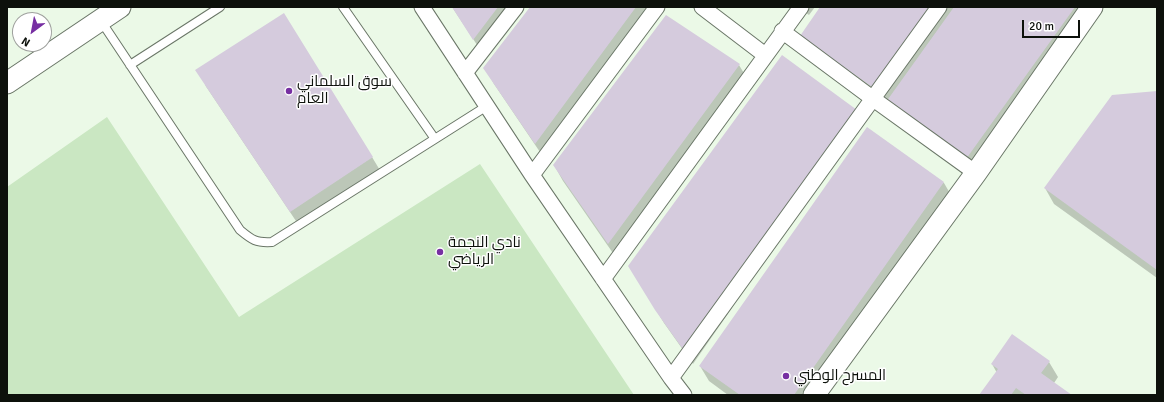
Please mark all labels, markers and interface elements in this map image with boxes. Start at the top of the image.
north arrow [12,12,52,52]
scale bar [1024,12,1082,38]
text: 20 m [1029,19,1054,34]
text: N [19,34,33,49]
place label: سوق السلماني العام [297,73,392,108]
marker: سوق السلماني العام [284,86,294,96]
place label: نادي النجمة الرياضي [448,234,521,269]
marker: نادي النجمة الرياضي [435,247,445,257]
place label: المسرح الوطني [794,367,886,385]
marker: المسرح الوطني [781,371,791,381]

